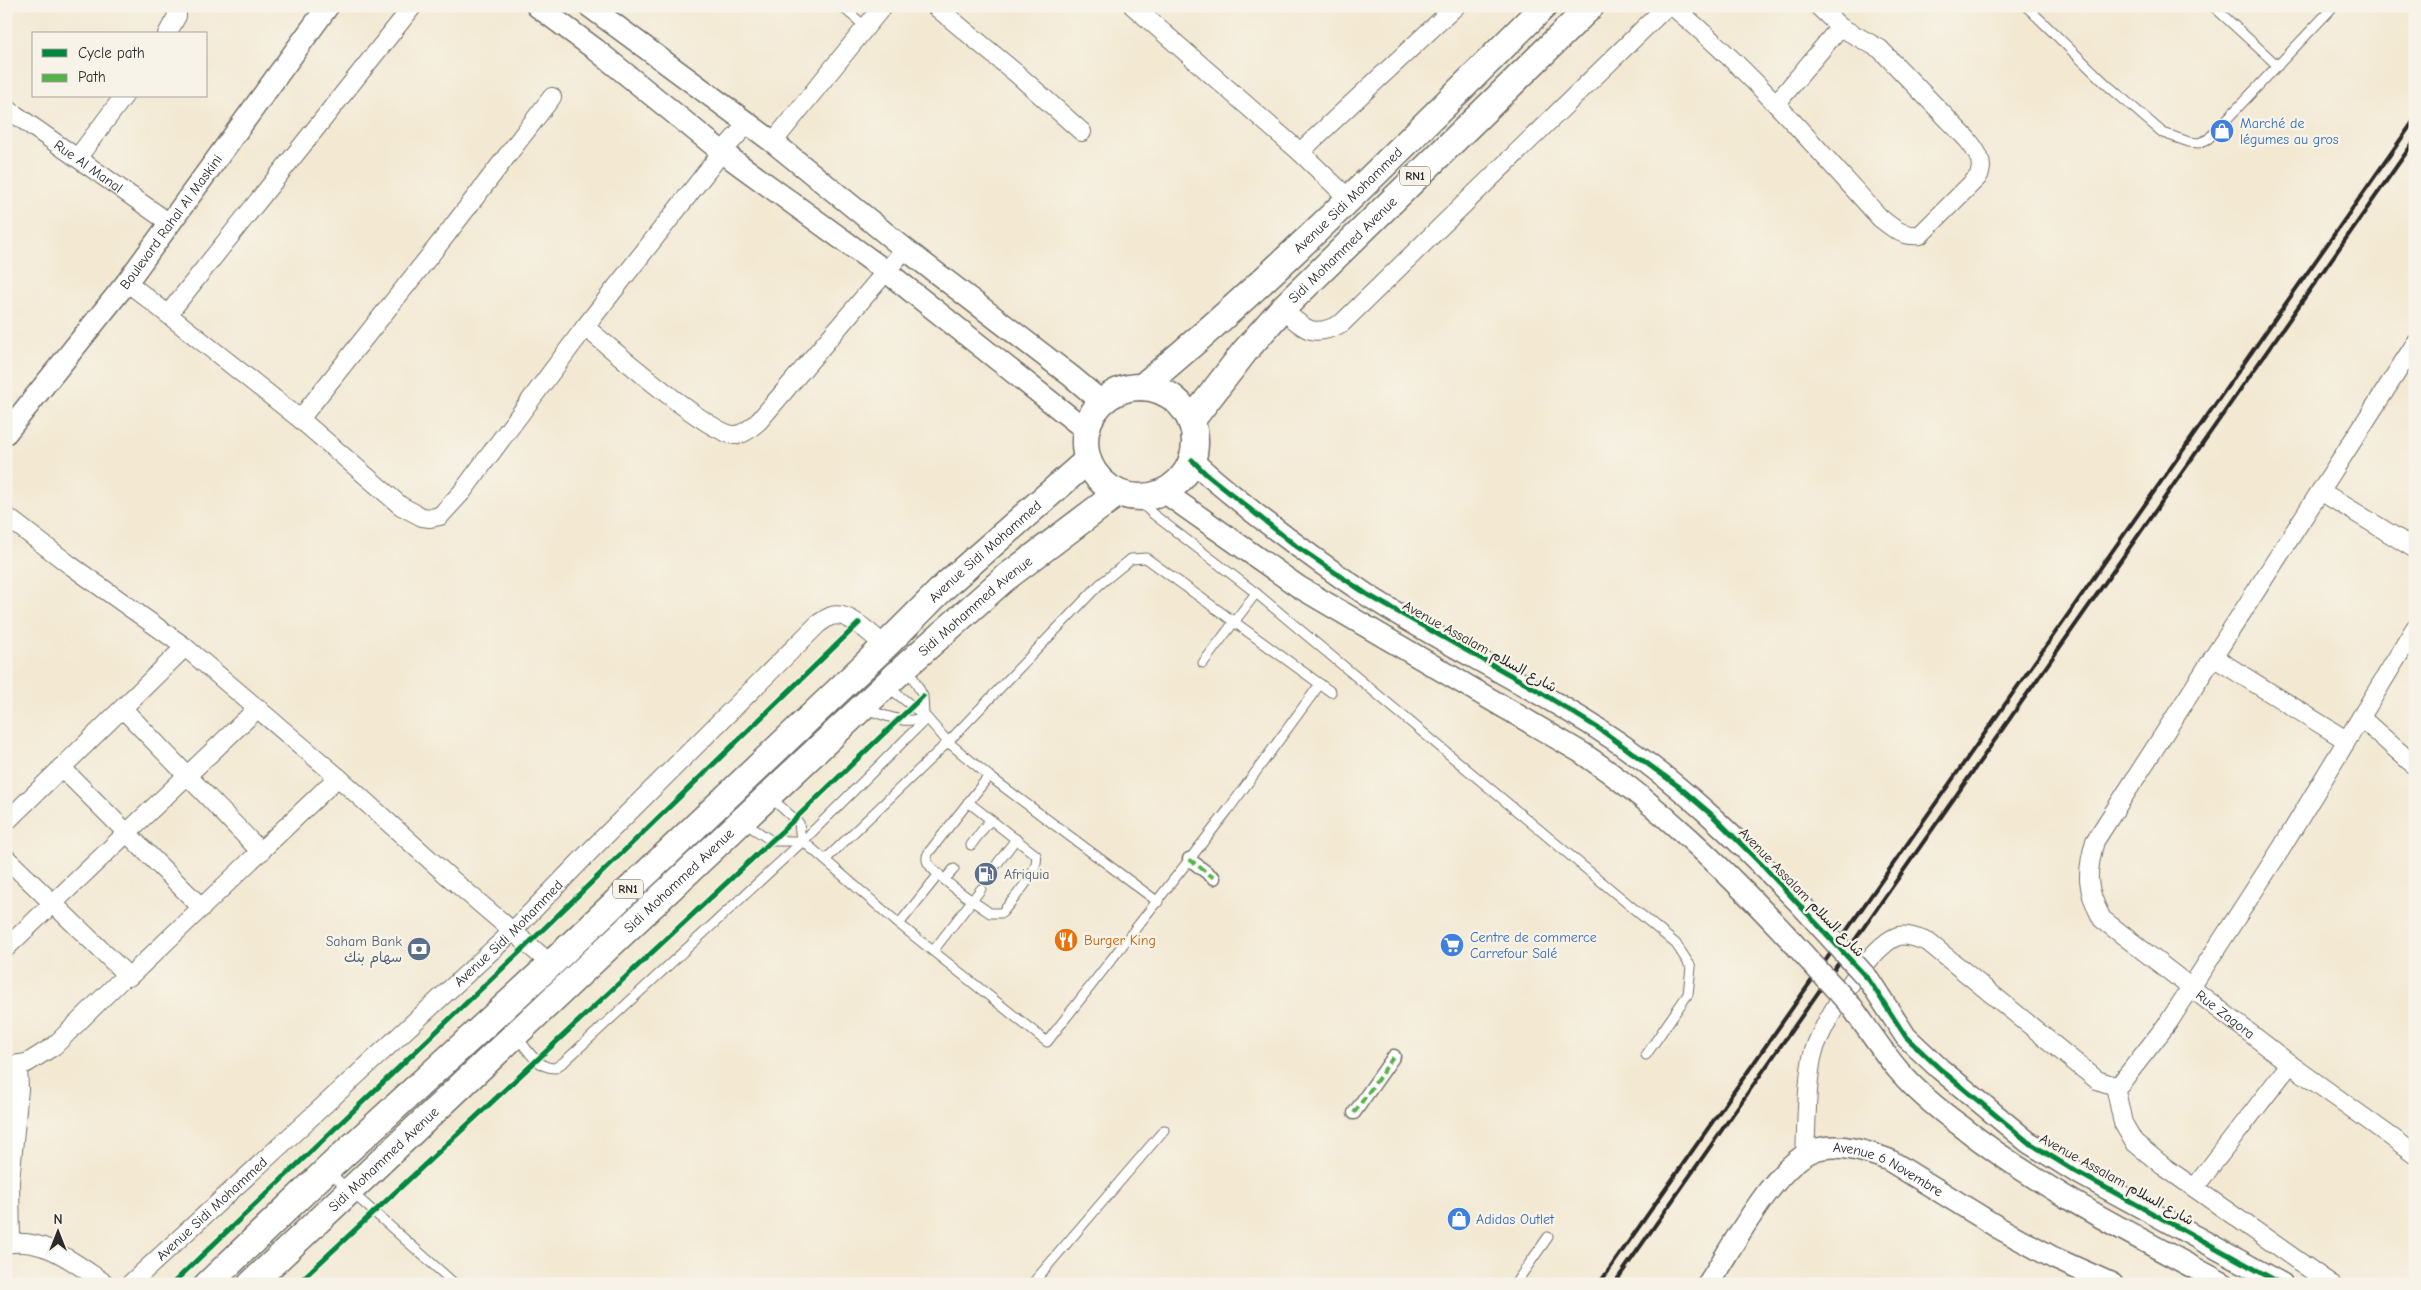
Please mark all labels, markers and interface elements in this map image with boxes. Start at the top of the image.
legend [32,32,208,98]
text: Cycle path [78,44,145,62]
text: Path [78,68,106,86]
place label: Marché de légumes au gros [2240,115,2339,148]
shop icon: Marché de légumes au gros [2209,118,2235,144]
street label: Rue Al Manal [51,136,126,197]
street label: Avenue Sidi Mohammed [1290,144,1406,257]
street label: Boulevard Rahal Al Maskini [116,151,226,293]
road number: RN1 [1400,167,1430,186]
street label: Sidi Mohammed Avenue [1285,193,1401,307]
street label: Avenue Sidi Mohammed [925,497,1045,606]
street label: Sidi Mohammed Avenue [915,553,1036,660]
street label: Avenue Assalam شارع السلام [1399,597,1560,698]
street label: Avenue Assalam شارع السلام [1734,824,1868,962]
street label: Sidi Mohammed Avenue [620,825,738,937]
fuel station icon: Afriquia [973,861,999,887]
place label: Afriquia [1004,866,1050,883]
street label: Avenue Sidi Mohammed [451,877,566,990]
road number: RN1 [613,880,643,899]
restaurant icon: Burger King [1053,927,1079,953]
place label: Centre de commerce Carrefour Salé [1470,929,1597,962]
place label: Burger King [1084,932,1156,949]
supermarket icon: Centre de commerce Carrefour Salé [1439,932,1465,958]
place label: Saham Bank سهام بنك [326,933,402,968]
bank icon: Saham Bank سهام بنك [406,936,432,962]
street label: Rue Zagora [2192,986,2258,1043]
street label: Sidi Mohammed Avenue [325,1104,442,1215]
street label: Avenue Assalam شارع السلام [2036,1130,2197,1231]
street label: Avenue 6 Novembre [1833,1139,1946,1200]
street label: Avenue Sidi Mohammed [153,1154,271,1265]
shop icon: Adidas Outlet [1446,1206,1472,1232]
north arrow [32,1208,82,1258]
text: N [53,1211,63,1228]
place label: Adidas Outlet [1476,1211,1555,1228]

